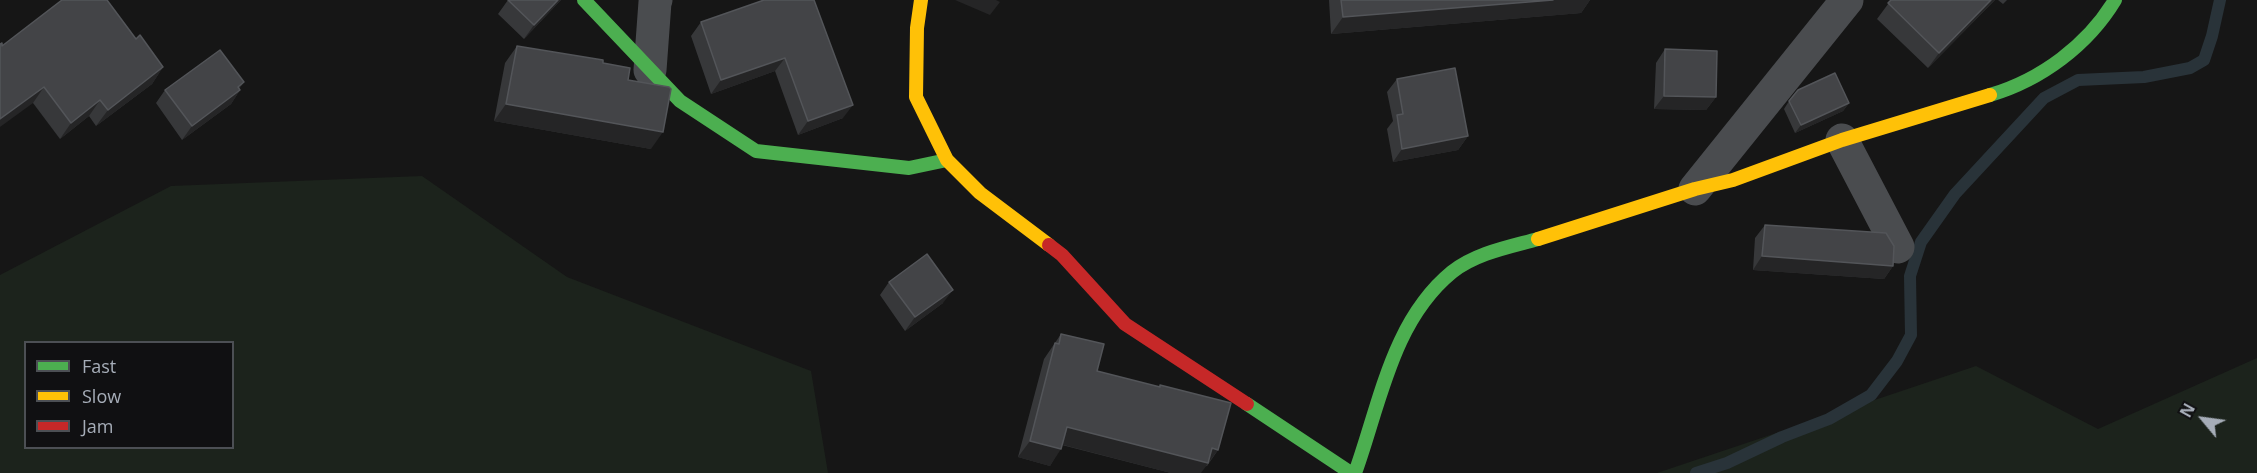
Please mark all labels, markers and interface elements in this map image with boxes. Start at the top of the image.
legend [24,341,234,449]
text: Fast [82,354,116,378]
text: Slow [82,384,121,408]
north arrow [2173,389,2233,449]
text: N [2174,399,2200,421]
text: Jam [82,414,114,438]

